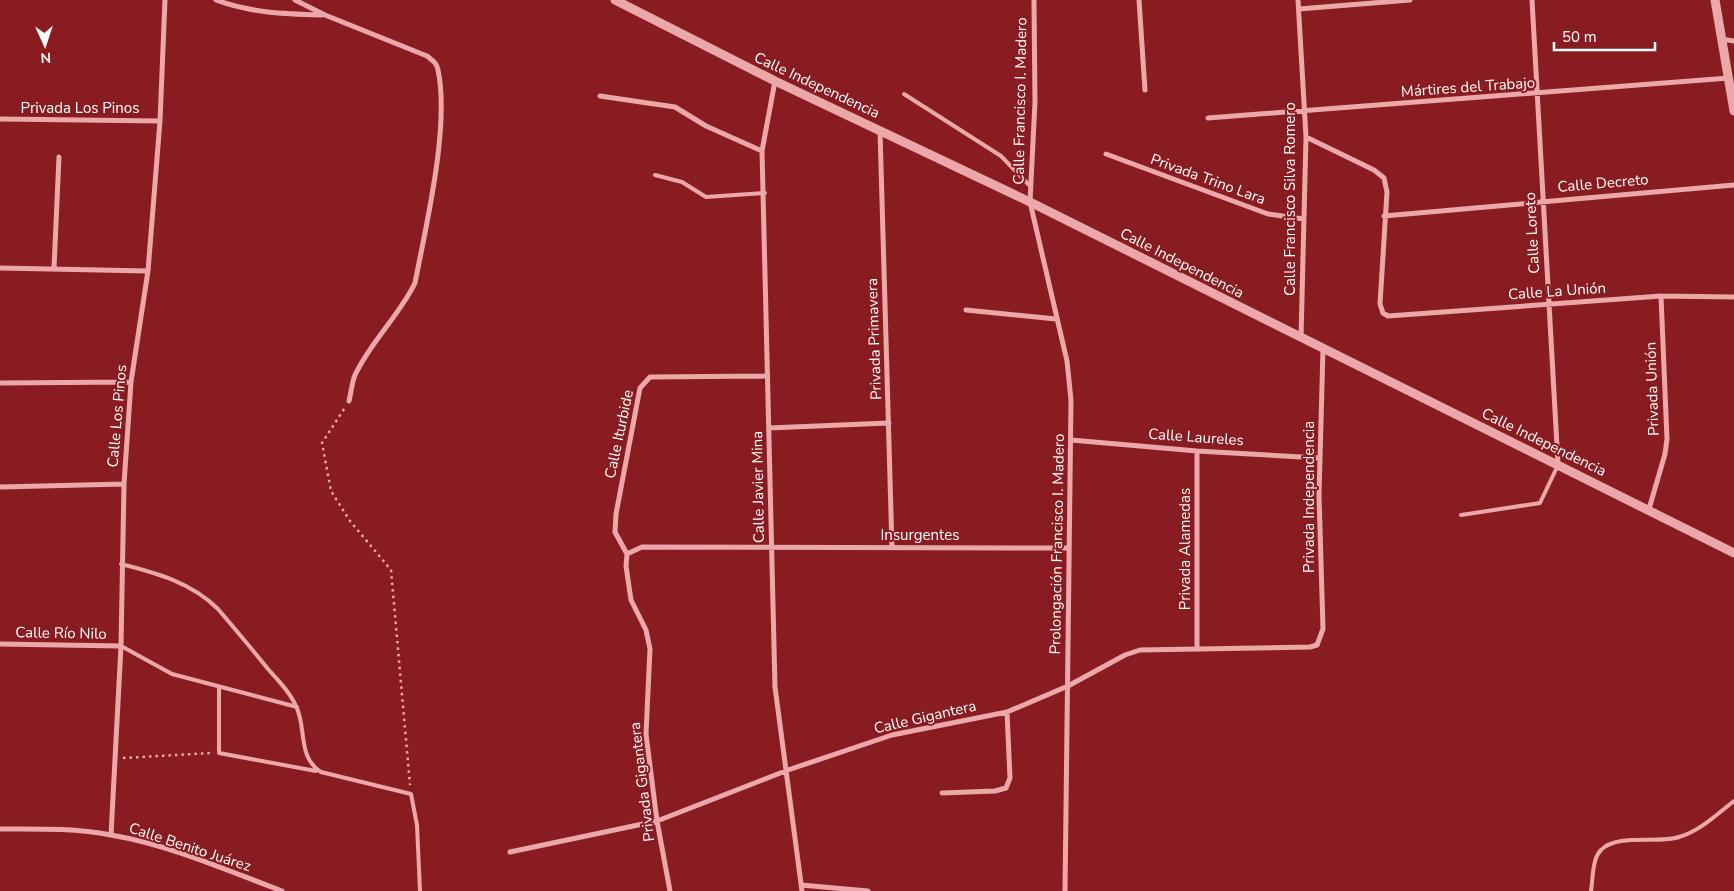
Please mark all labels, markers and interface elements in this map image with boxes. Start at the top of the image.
street label: Calle Francisco I. Madero [1009,17,1031,185]
north arrow [20,20,70,70]
scale bar [1554,20,1655,52]
text: 50 m [1562,27,1597,47]
street label: Calle Independencia [751,47,883,123]
text: N [40,48,51,67]
street label: Mártires del Trabajo [1400,72,1536,102]
street label: Privada Los Pinos [21,98,139,118]
street label: Calle Francisco Silva Romero [1280,102,1300,296]
street label: Privada Trino Lara [1148,149,1268,209]
street label: Calle Decreto [1557,169,1649,197]
street label: Calle Loreto [1520,192,1544,274]
street label: Calle Independencia [1117,223,1247,303]
street label: Privada Primavera [862,278,886,400]
street label: Calle La Unión [1507,278,1607,304]
street label: Privada Unión [1640,342,1664,436]
street label: Calle Los Pinos [103,364,131,468]
street label: Calle Iturbide [600,388,638,480]
street label: Calle Independencia [1478,403,1610,481]
street label: Privada Independencia [1299,421,1319,573]
street label: Calle Laureles [1148,424,1244,450]
street label: Calle Javier Mina [747,431,769,543]
street label: Prolongación Francisco I. Madero [1045,433,1069,655]
street label: Privada Alamedas [1175,488,1195,610]
street label: Insurgentes [881,525,959,545]
street label: Calle Río Nilo [15,622,107,644]
street label: Calle Gigantera [872,696,978,738]
street label: Privada Gigantera [625,721,659,843]
street label: Calle Benito Juárez [126,818,254,876]

